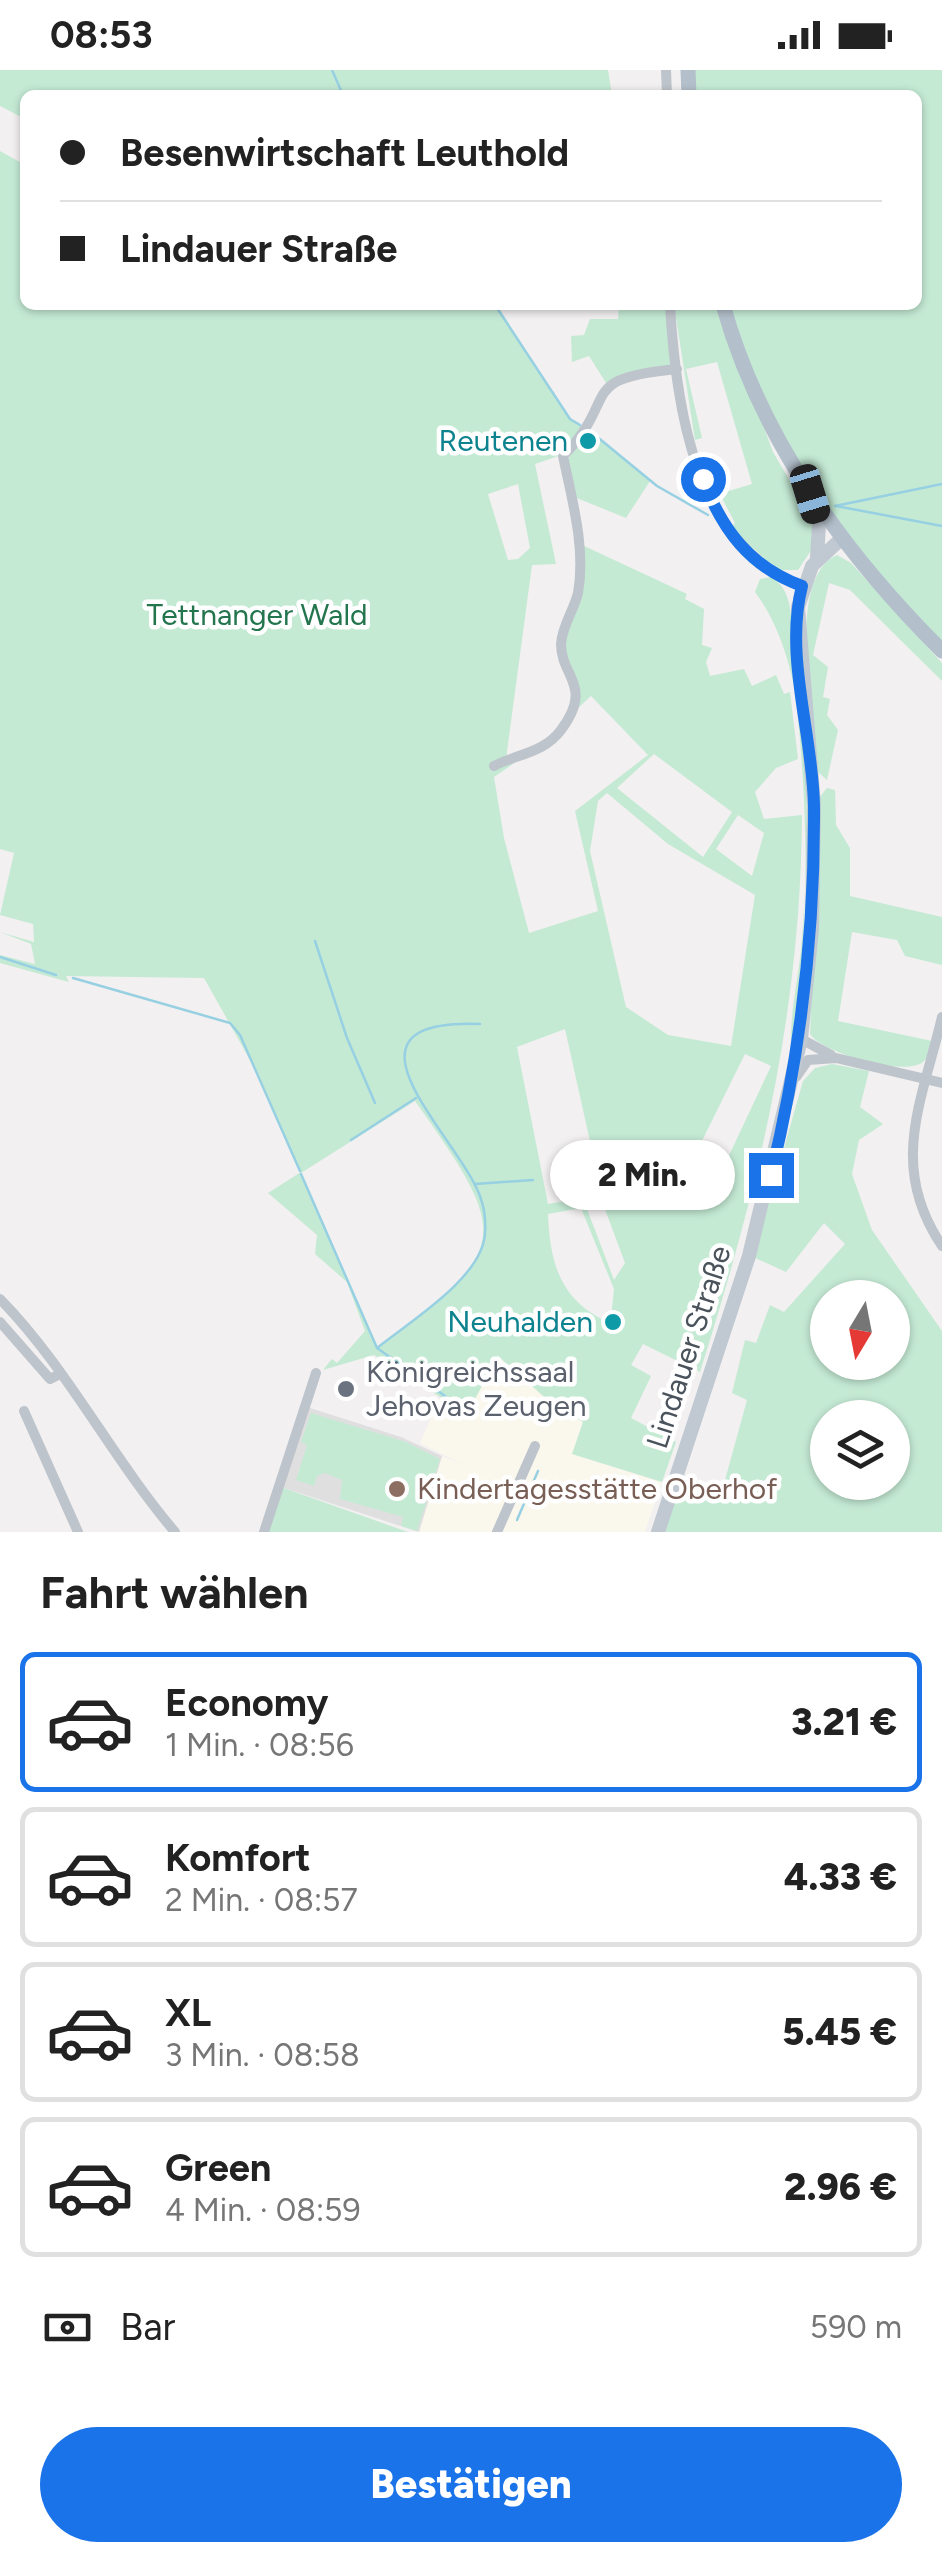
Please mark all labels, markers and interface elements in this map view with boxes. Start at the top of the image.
text: 08:53 [50,12,153,58]
text: Besenwirtschaft Leuthold [120,130,569,176]
text: Lindauer Straße [120,226,397,272]
place label: Reutenen [439,422,568,459]
marker: Reutenen [577,430,599,452]
route start [681,457,726,502]
car [787,461,833,527]
park label: Tettnanger Wald [146,596,368,633]
callout: 2 Min. [551,1140,736,1210]
route end [749,1153,794,1198]
text: 2 Min. [598,1156,687,1194]
street label: Lindauer Straße [638,1241,739,1453]
north arrow [810,1280,910,1380]
map controls [810,1280,910,1500]
place label: Neuhalden [447,1303,593,1340]
marker: Neuhalden [602,1311,624,1333]
place label: Königreichssaal Jehovas Zeugen [366,1353,587,1424]
marker: Königreichssaal Jehovas Zeugen [335,1378,357,1400]
button: layers [810,1400,910,1500]
place label: Kindertagesstätte Oberhof [417,1470,777,1507]
marker: Kindertagesstätte Oberhof [386,1478,408,1500]
text: Fahrt wählen [40,1565,309,1619]
icon: car [45,1677,135,1767]
text: Economy [165,1680,328,1726]
text: 3.21 € [791,1699,897,1745]
text: 1 Min. · 08:56 [165,1726,354,1764]
icon: car [45,1832,135,1922]
text: Komfort [165,1835,311,1881]
text: 4.33 € [784,1854,897,1900]
text: 2 Min. · 08:57 [165,1881,358,1919]
icon: car [45,1987,135,2077]
text: XL [165,1990,211,2036]
text: 5.45 € [782,2009,897,2055]
text: 3 Min. · 08:58 [165,2036,360,2074]
icon: car [45,2142,135,2232]
text: Green [165,2145,271,2191]
text: 2.96 € [784,2164,897,2210]
text: 4 Min. · 08:59 [165,2191,361,2229]
icon: cash [40,2300,95,2355]
text: Bar [120,2304,175,2350]
text: 590 m [810,2308,902,2346]
button: Bestätigen [40,2427,902,2542]

